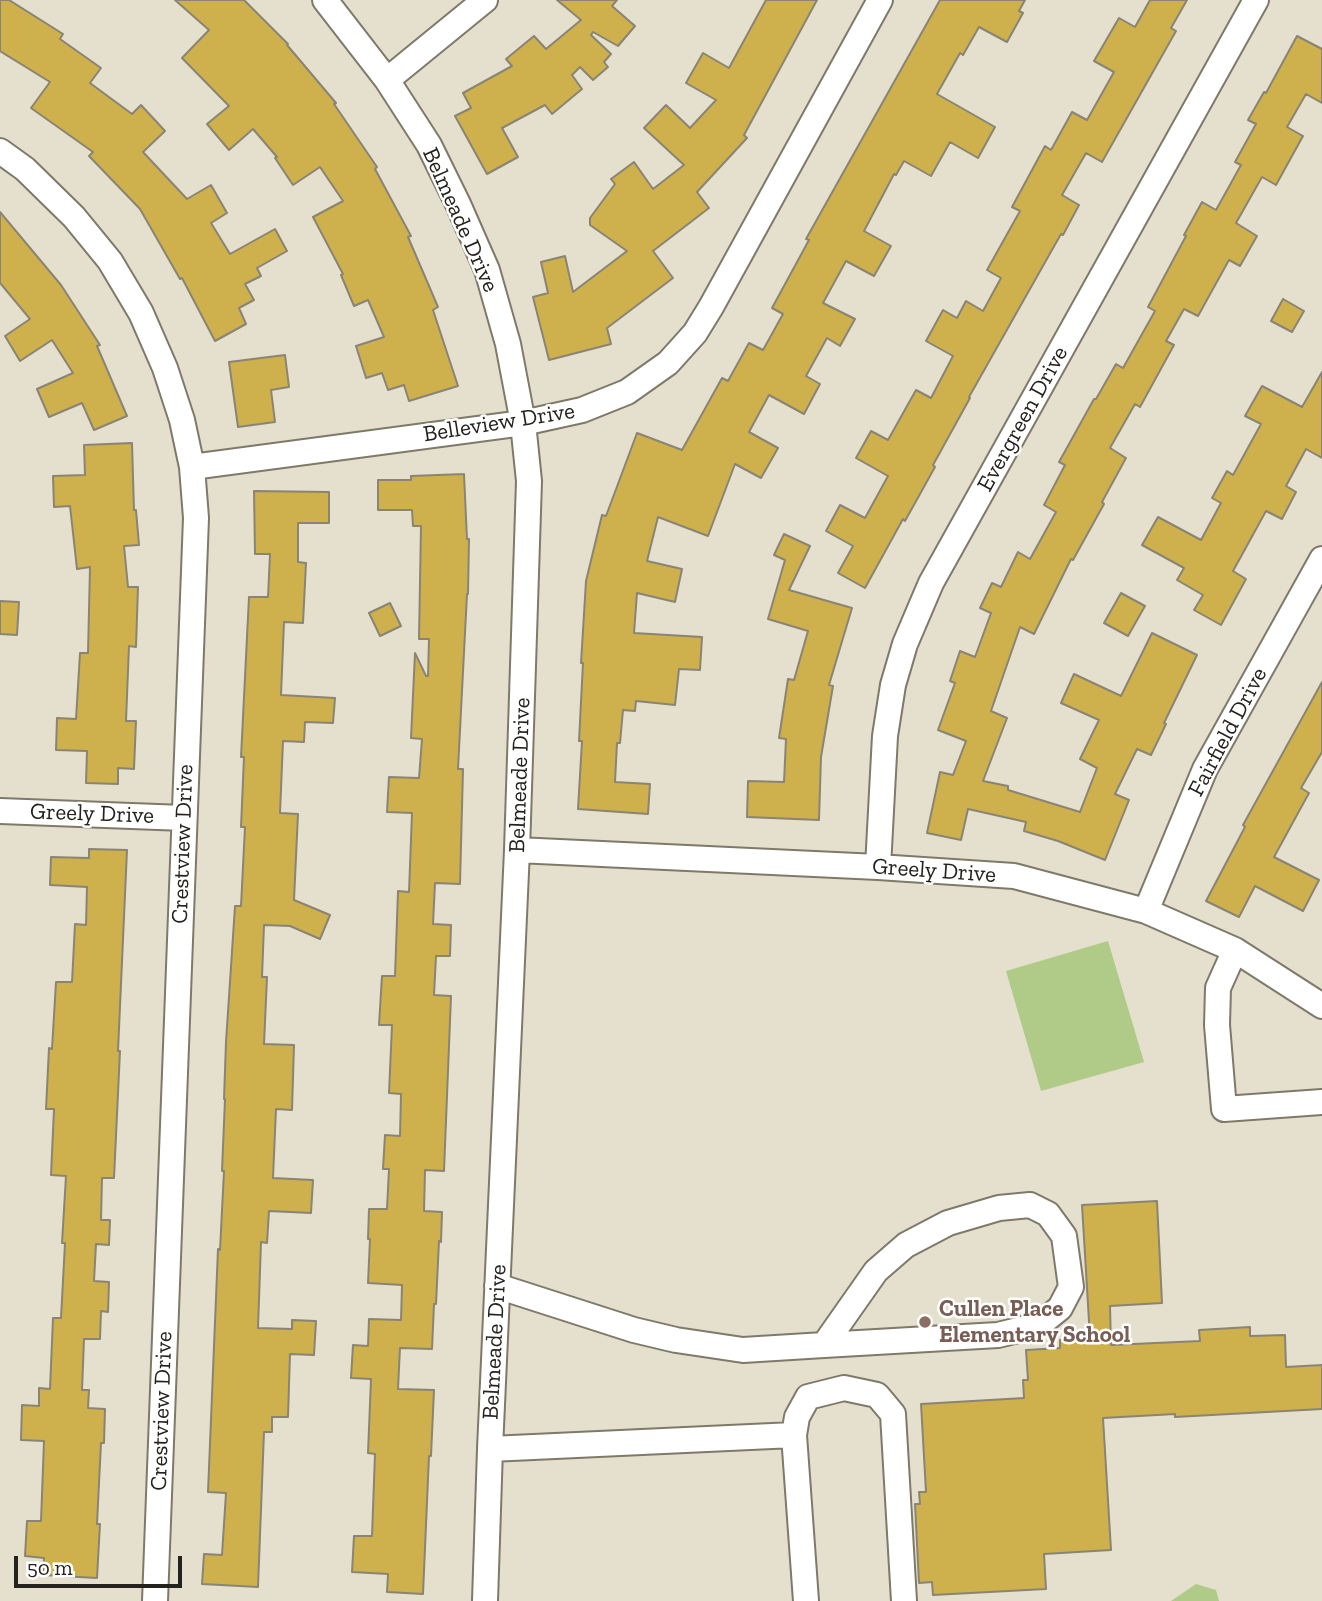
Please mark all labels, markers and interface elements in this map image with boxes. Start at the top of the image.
street label: Belmeade Drive [416,143,504,297]
street label: Evergreen Drive [972,342,1074,496]
street label: Belleview Drive [421,397,577,449]
street label: Fairfield Drive [1183,663,1273,801]
street label: Belmeade Drive [503,697,537,853]
street label: Crestview Drive [166,764,200,924]
street label: Greely Drive [30,798,154,830]
street label: Greely Drive [871,853,997,889]
street label: Belmeade Drive [477,1264,513,1420]
place label: Cullen Place Elementary School [939,1295,1130,1349]
marker: Cullen Place Elementary School [917,1314,933,1330]
street label: Crestview Drive [145,1331,179,1491]
scale bar [18,1542,186,1586]
text: 50 m [27,1555,73,1580]

